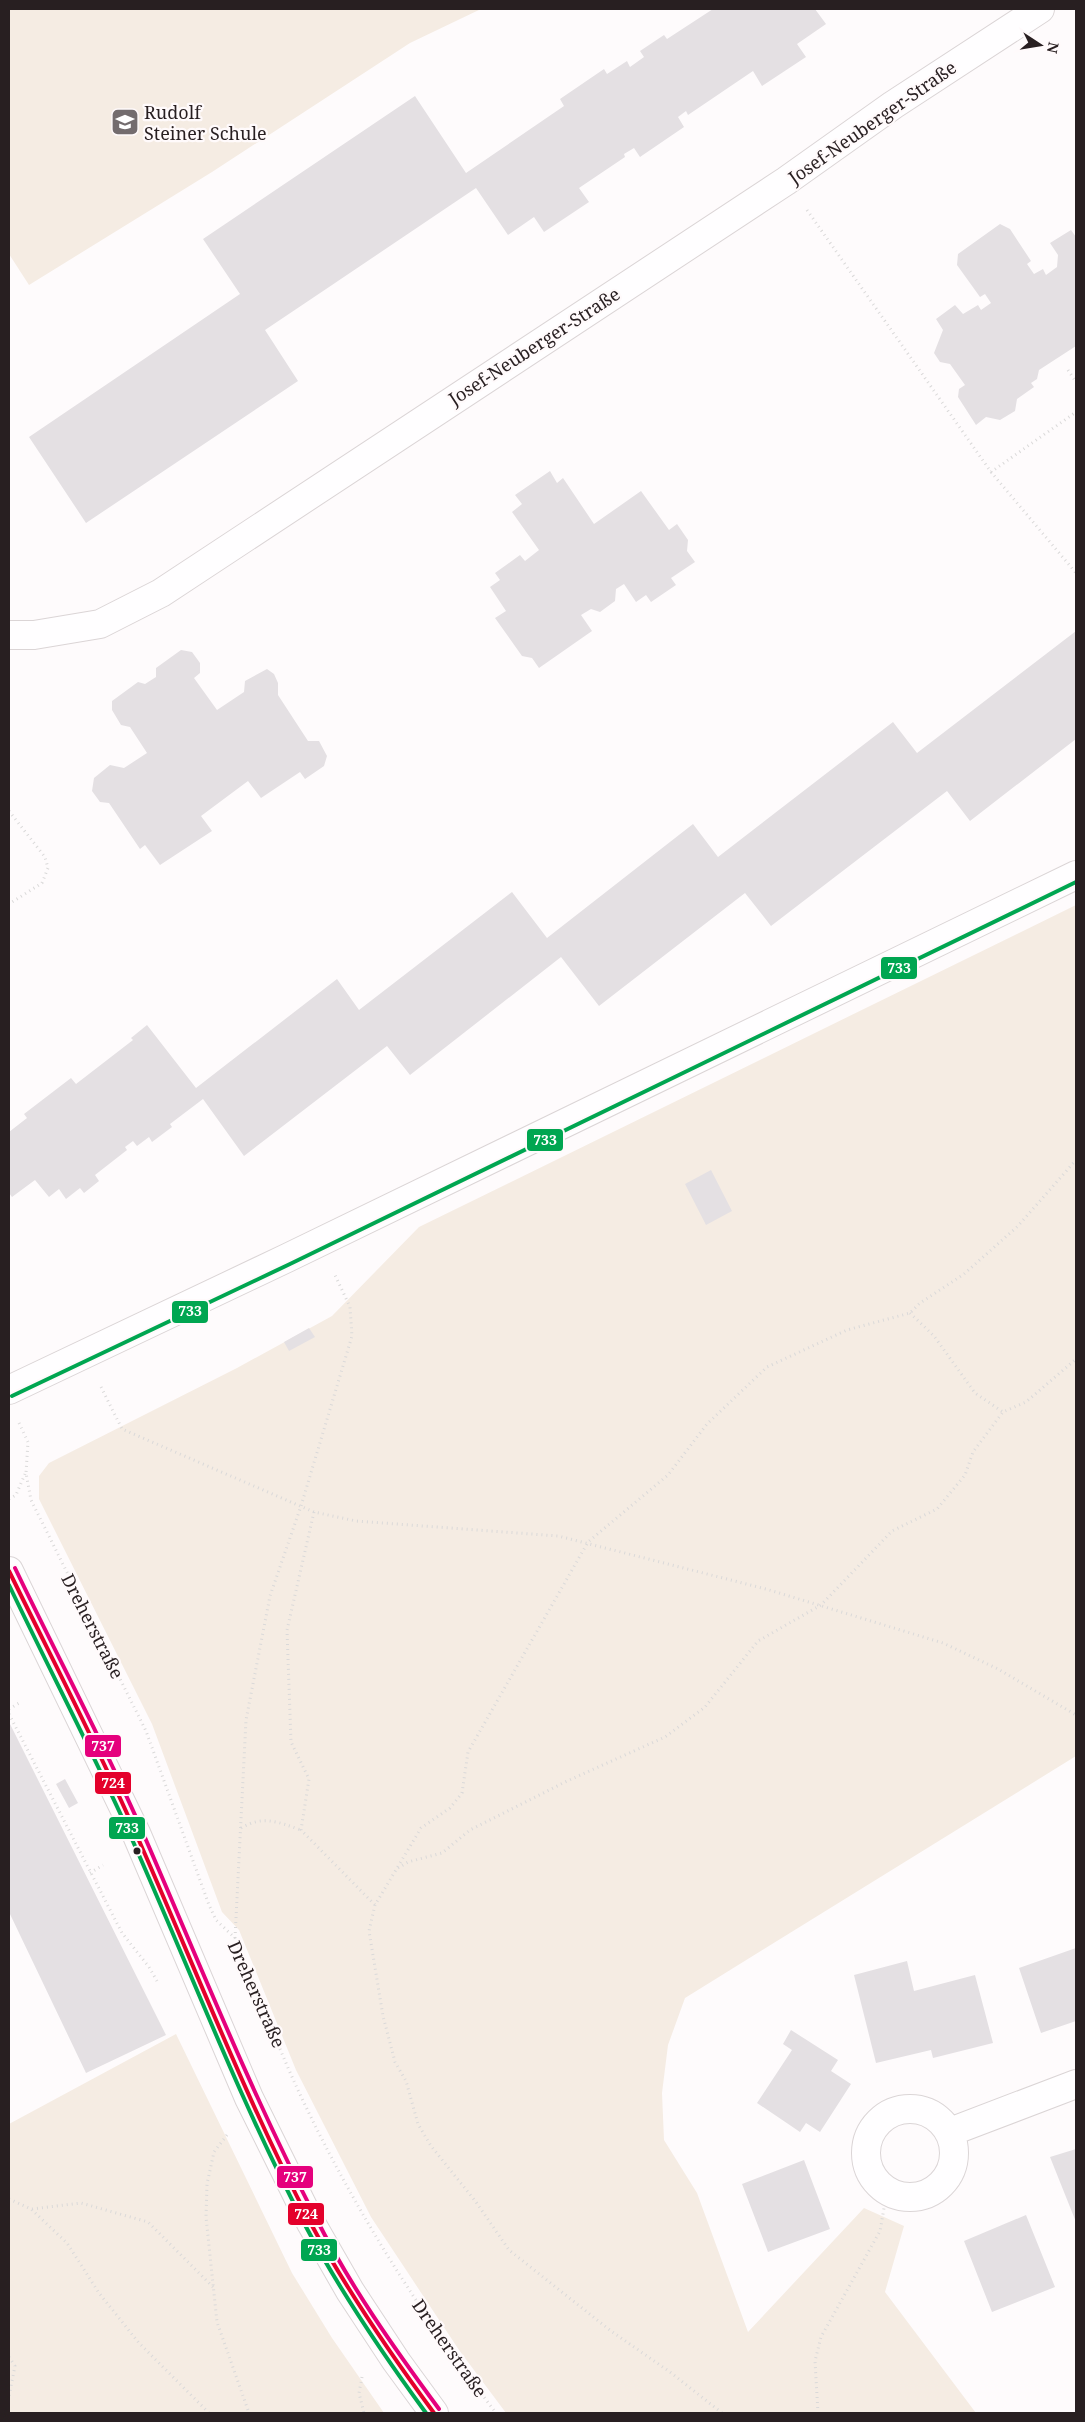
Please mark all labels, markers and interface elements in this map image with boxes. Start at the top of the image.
north arrow [1015,20,1065,70]
text: N [1043,40,1064,55]
street label: Josef-Neuberger-Straße [782,55,961,190]
place label: Rudolf Steiner Schule [144,100,267,145]
school or university icon: Rudolf Steiner Schule [110,107,140,137]
street label: Josef-Neuberger-Straße [443,282,624,411]
line badge: 733 [880,956,918,980]
text: 733 [887,958,911,977]
line badge: 733 [526,1128,564,1152]
text: 733 [533,1130,557,1149]
line badge: 733 [171,1300,209,1324]
text: 733 [178,1301,202,1320]
street label: Dreherstraße [56,1569,130,1683]
line badge: 737 [84,1734,122,1758]
text: 737 [91,1736,115,1755]
line badge: 724 [94,1771,132,1795]
text: 724 [101,1773,125,1792]
line badge: 733 [108,1816,146,1840]
text: 733 [115,1818,139,1837]
unlabelled marker [132,1846,142,1856]
street label: Dreherstraße [223,1937,291,2051]
line badge: 737 [276,2165,314,2189]
text: 737 [283,2167,307,2186]
line badge: 724 [287,2202,325,2226]
text: 724 [294,2204,318,2223]
line badge: 733 [300,2238,338,2262]
text: 733 [307,2240,331,2259]
street label: Dreherstraße [407,2294,493,2402]

